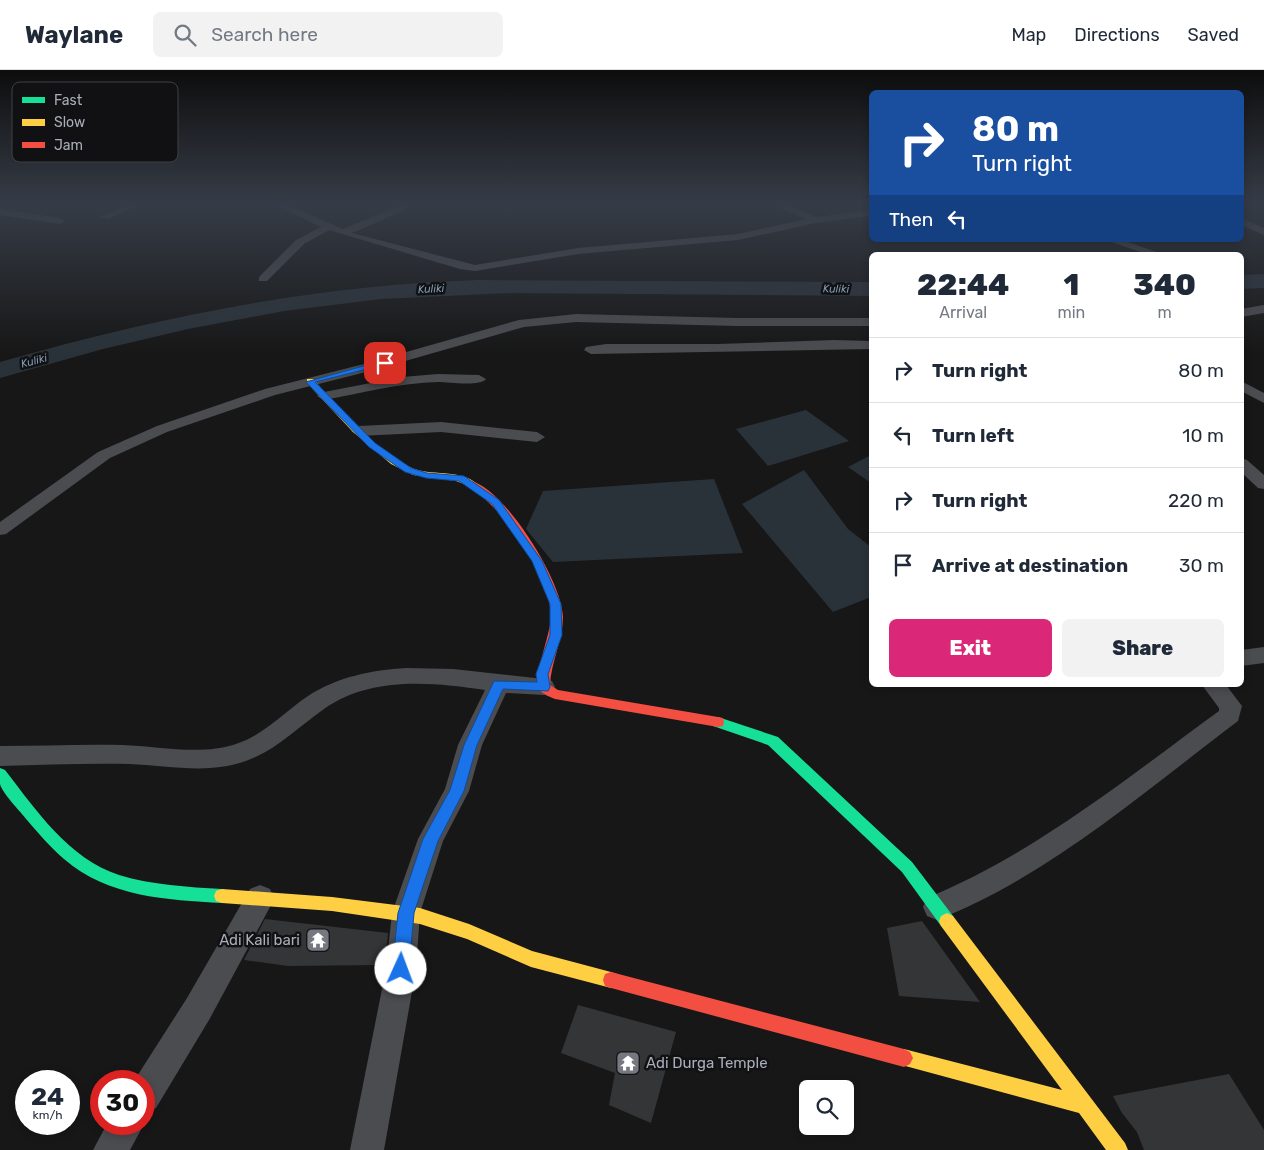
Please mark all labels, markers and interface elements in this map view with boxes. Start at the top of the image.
search box [153,12,503,57]
text: Waylane [25,21,123,49]
icon: search [171,21,199,49]
text: Search here [211,23,318,46]
text: Map [1011,24,1046,46]
text: Directions [1074,24,1160,46]
text: Saved [1188,24,1239,46]
legend [12,82,178,162]
text: Fast [54,92,83,109]
text: 80 m [972,108,1059,150]
icon: right [889,110,954,175]
text: Slow [54,114,85,131]
text: Jam [54,137,83,154]
text: Turn right [972,150,1072,177]
icon: left [943,205,971,233]
text: Then [889,208,933,231]
text: 22:44 [917,267,1009,303]
text: 1 [1063,267,1079,303]
text: 340 [1133,267,1196,303]
water label: Kuliki [417,282,445,296]
water label: Kuliki [823,282,850,296]
text: Arrival [939,303,987,322]
text: min [1057,303,1085,322]
text: m [1157,303,1172,322]
pin [364,342,406,384]
icon: arrive [371,349,399,377]
water label: Kuliki [19,351,49,371]
icon: right [889,356,917,384]
text: Turn right [932,359,1027,382]
text: 80 m [1178,359,1224,382]
icon: left [889,421,917,449]
text: Turn left [932,424,1014,447]
text: 10 m [1182,424,1224,447]
icon: right [889,486,917,514]
text: Turn right [932,489,1027,512]
text: 220 m [1168,489,1224,512]
icon: arrive [889,551,917,579]
text: Arrive at destination [932,554,1128,577]
text: 30 m [1179,554,1224,577]
button: Exit [889,619,1052,677]
button: Share [1062,619,1224,677]
temple icon: Adi Kali bari [305,927,331,953]
place label: Adi Kali bari [219,931,300,949]
position arrow [374,942,426,994]
temple icon: Adi Durga Temple [615,1050,641,1076]
place label: Adi Durga Temple [646,1054,768,1072]
speed limit sign: 30 [90,1070,155,1135]
map controls [799,1080,854,1135]
button: search [799,1080,854,1135]
text: 24 [31,1082,64,1111]
text: km/h [33,1108,62,1122]

